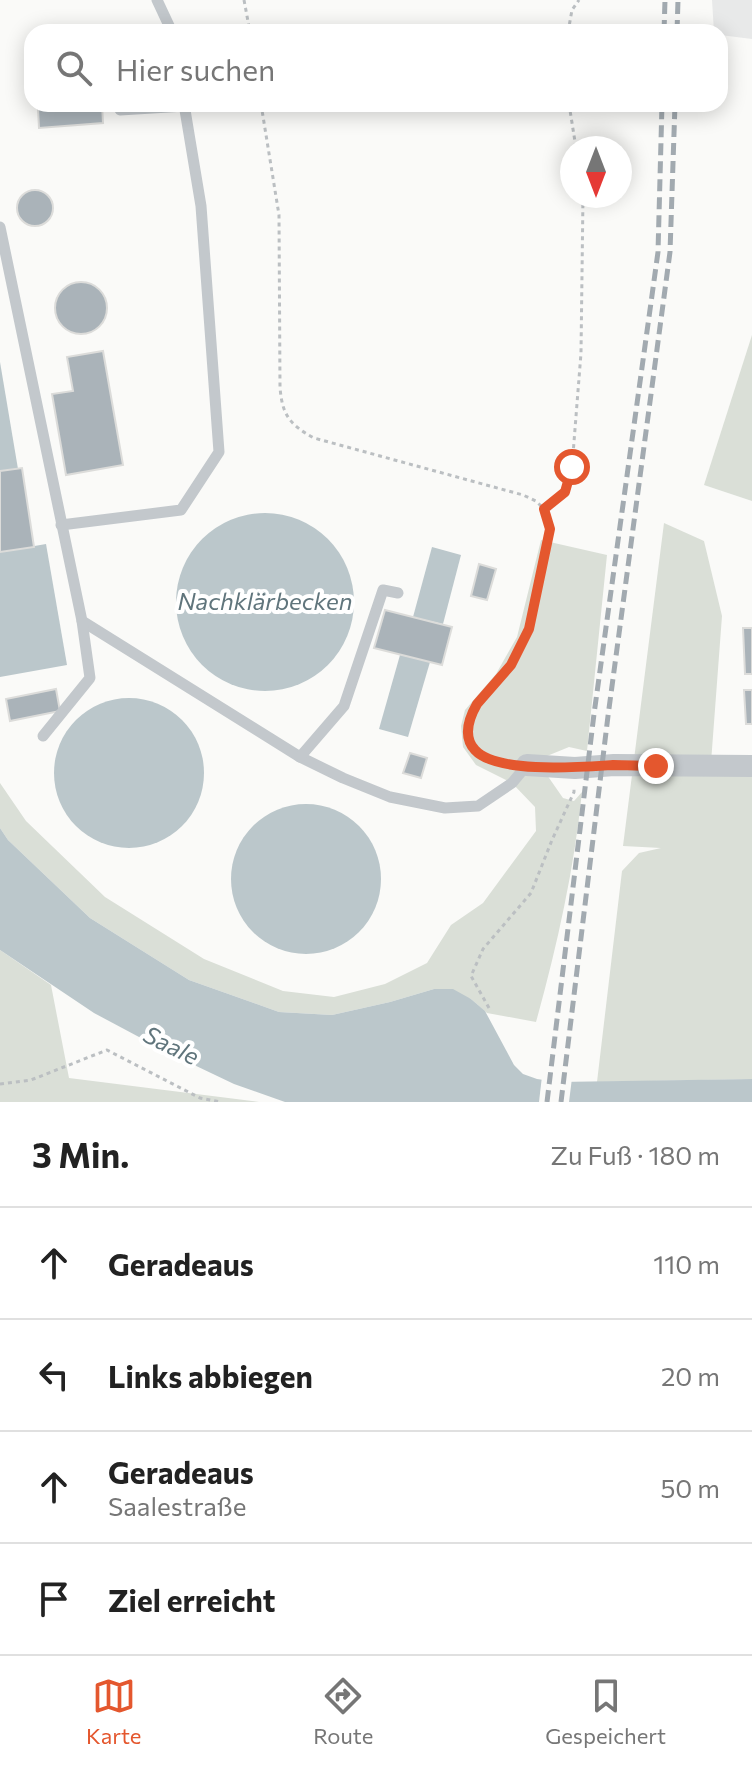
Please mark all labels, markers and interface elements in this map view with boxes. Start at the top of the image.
search box [24,24,728,112]
icon: search [52,46,96,90]
text: Hier suchen [116,50,275,87]
north arrow [560,136,632,208]
route start [554,449,590,485]
water label: Nachklärbecken [177,586,353,615]
route end [638,748,674,784]
water label: Saale [139,1019,204,1071]
text: 3 Min. [32,1133,129,1175]
text: Zu Fuß · 180 m [551,1139,720,1170]
icon: ahead [32,1241,76,1285]
text: Geradeaus [108,1245,254,1282]
text: 110 m [653,1248,720,1279]
icon: left [32,1353,76,1397]
text: Links abbiegen [108,1357,313,1394]
text: 20 m [661,1360,720,1391]
text: Geradeaus [108,1453,254,1490]
icon: ahead [32,1465,76,1509]
text: 50 m [660,1472,720,1503]
text: Saalestraße [108,1490,246,1521]
icon: arrive [32,1577,76,1621]
text: Ziel erreicht [108,1581,276,1618]
tab: Karte [86,1674,141,1749]
tab: Route [313,1674,373,1749]
tab: Gespeichert [545,1674,666,1749]

